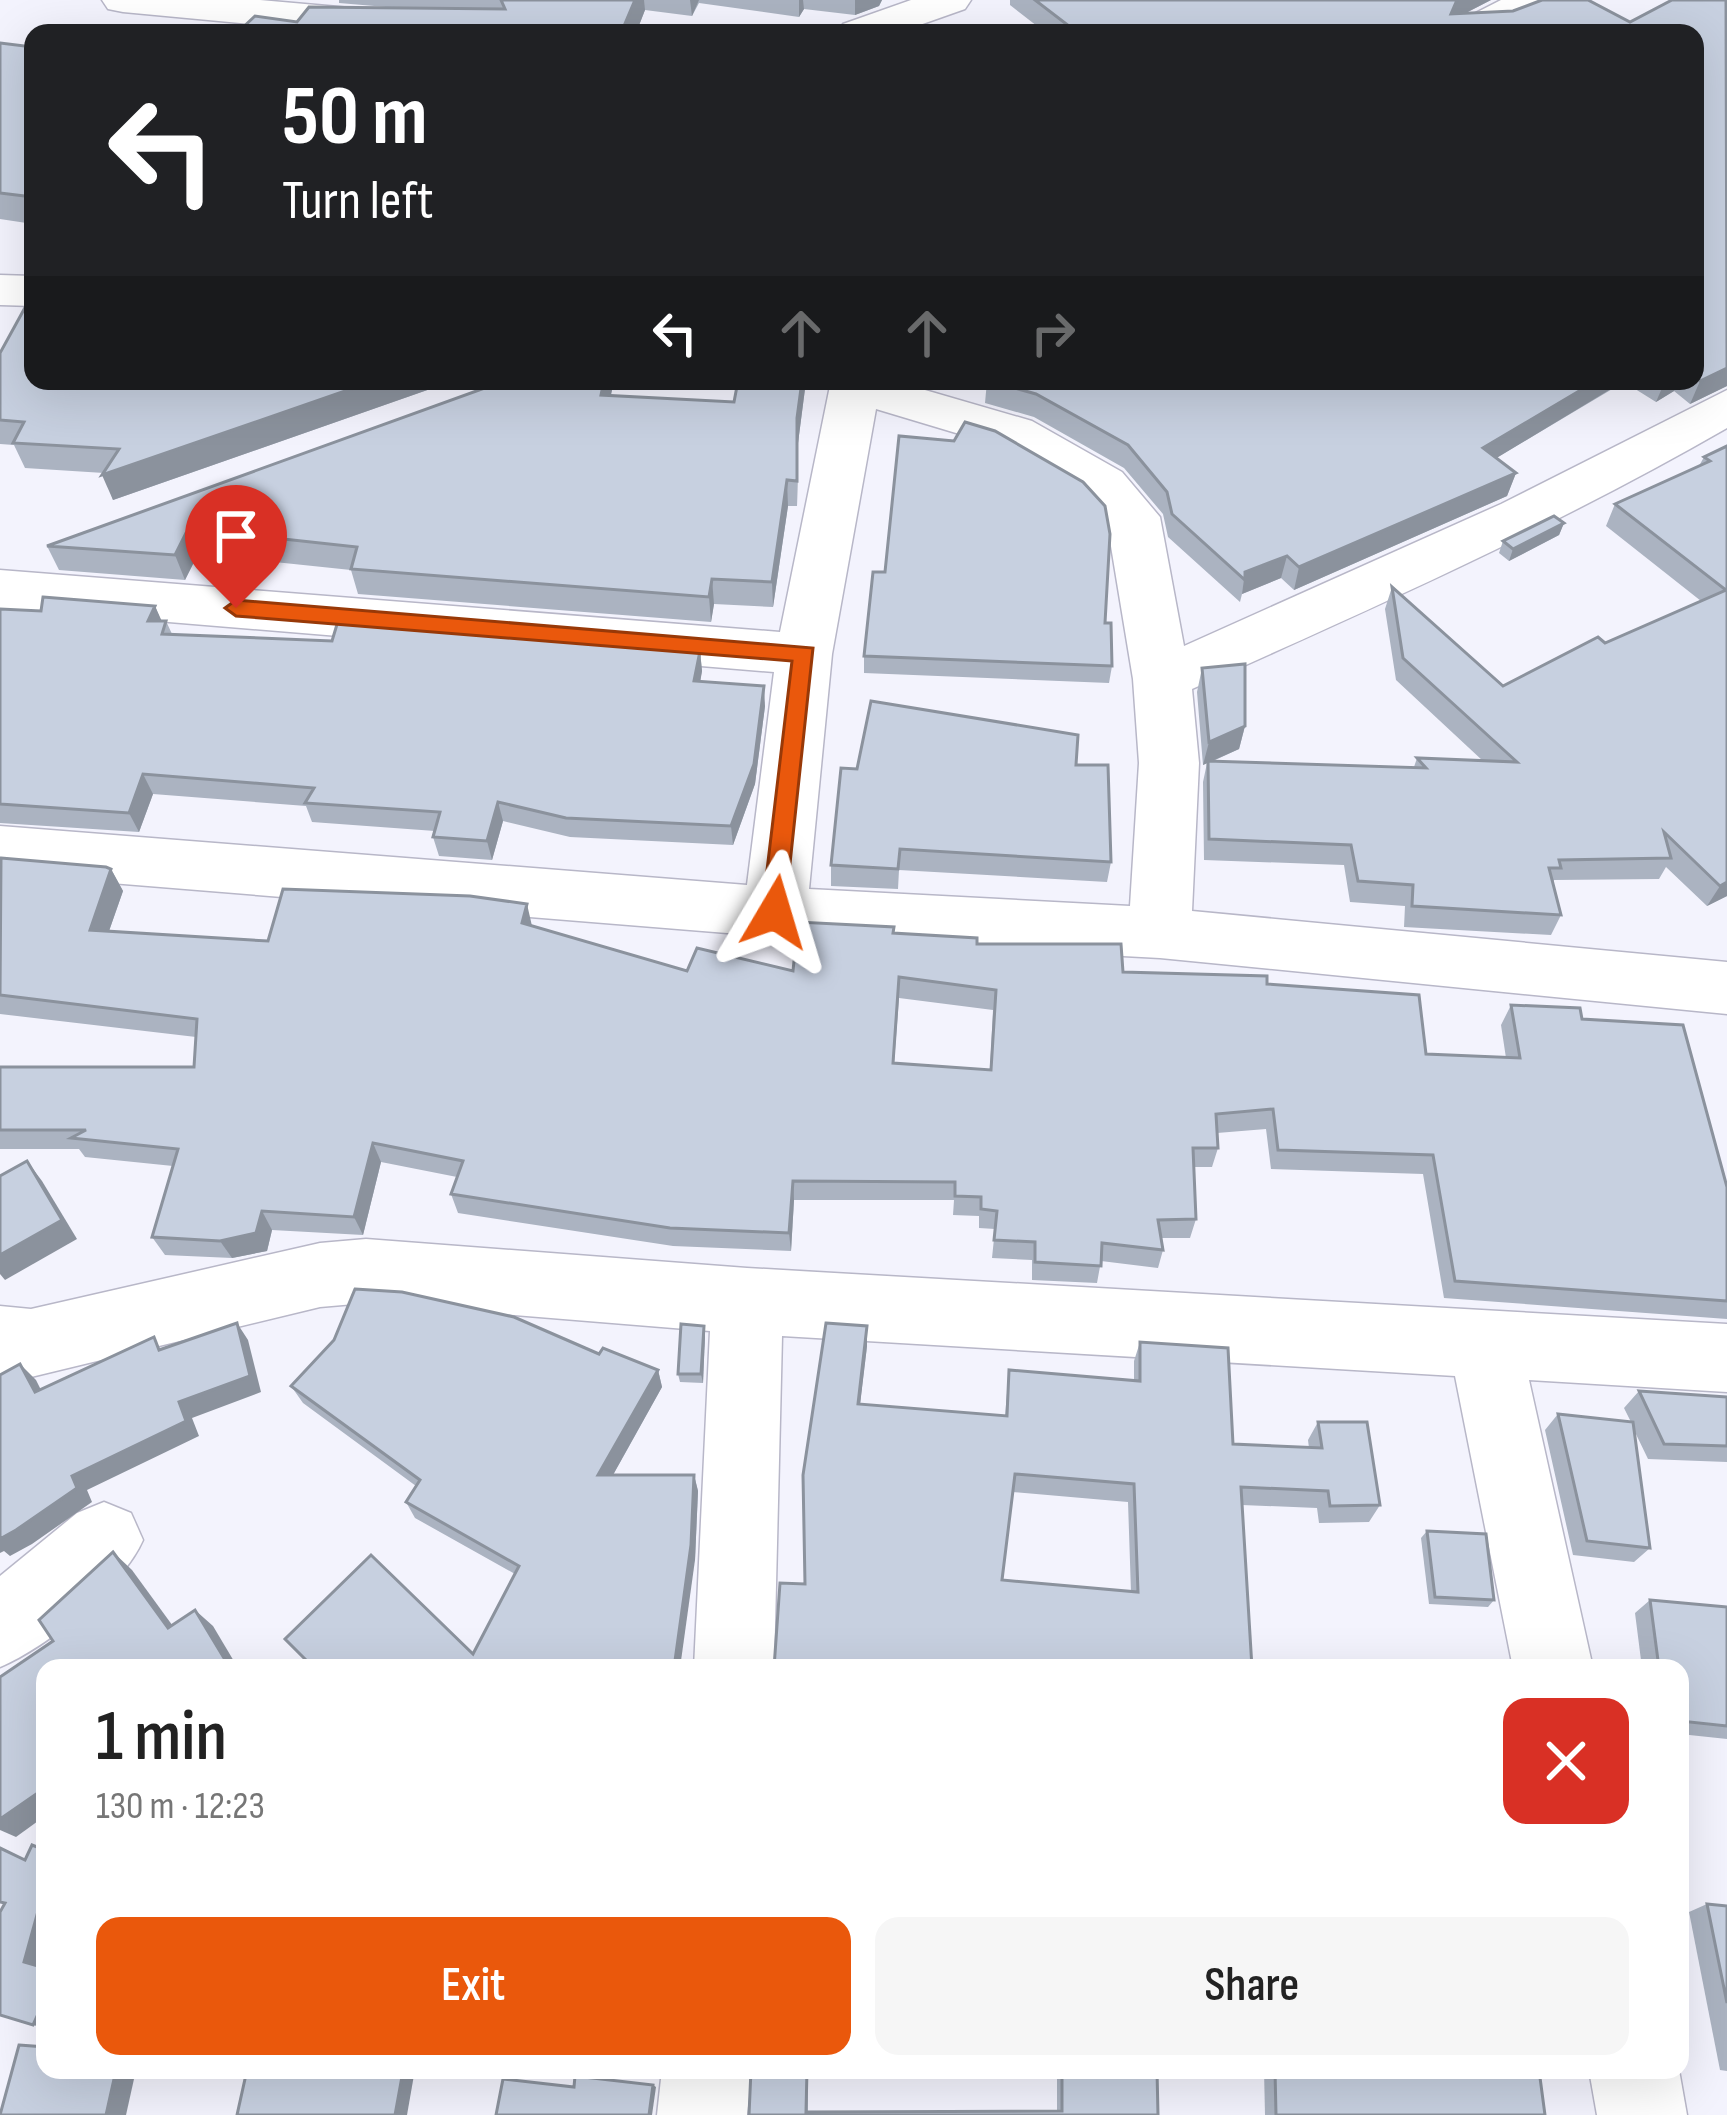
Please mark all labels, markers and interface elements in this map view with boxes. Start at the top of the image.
text: 50 m [282,67,428,168]
icon: left [84,72,240,228]
text: Turn left [282,169,434,234]
icon: left [642,300,708,366]
icon: ahead [768,300,834,366]
icon: ahead [894,300,960,366]
icon: right [1020,300,1086,366]
pin [185,485,287,608]
icon: arrive [203,503,269,569]
position arrow [712,849,838,975]
text: 1 min [96,1694,227,1781]
button: close [1503,1698,1629,1824]
text: 130 m · 12:23 [96,1783,265,1830]
button: Exit [96,1917,851,2055]
button: Share [875,1917,1629,2055]

